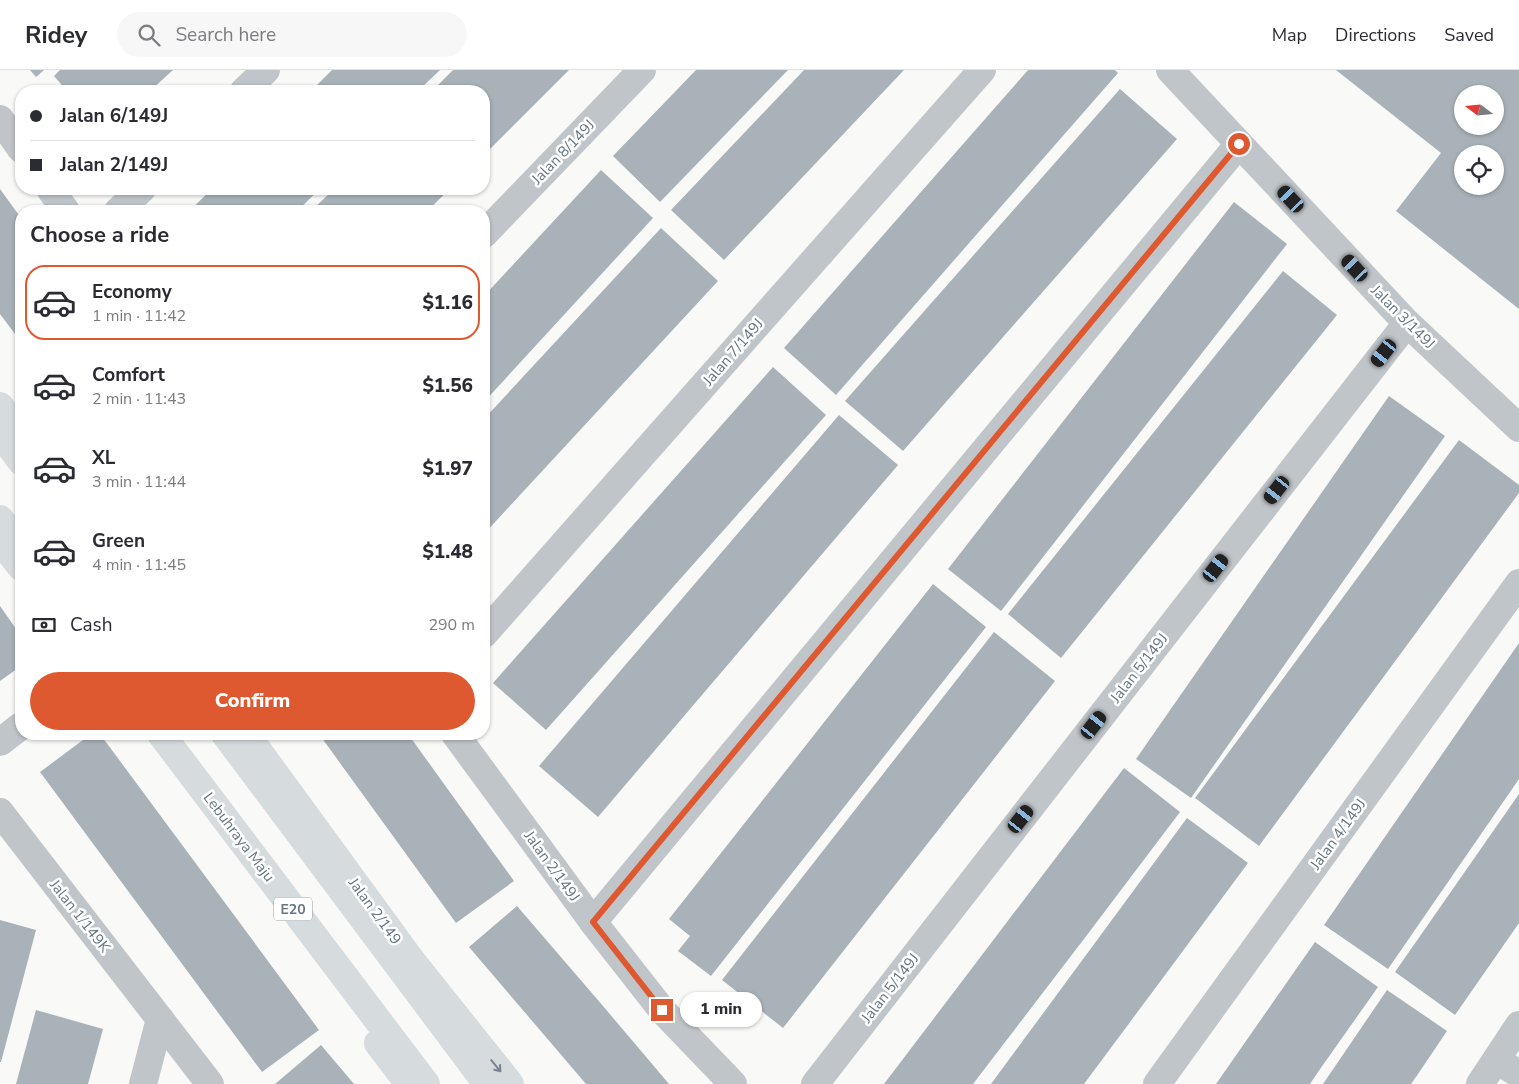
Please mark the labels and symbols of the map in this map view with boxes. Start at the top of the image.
north arrow [1454,85,1504,135]
street label: Jalan 8/149J [526,115,599,189]
route start [1228,133,1250,155]
car [1275,183,1306,215]
car [1339,252,1370,284]
street label: Jalan 3/149J [1366,280,1439,353]
street label: Jalan 7/149J [698,314,768,391]
car [1368,337,1399,369]
car [1261,474,1292,506]
car [1200,552,1231,584]
street label: Jalan 5/149J [1105,629,1172,708]
car [1078,709,1109,741]
street label: Lebuhraya Maju [199,788,279,886]
street label: Jalan 4/149J [1305,795,1370,874]
car [1005,803,1036,835]
street label: Jalan 2/149J [519,826,584,905]
street label: Jalan 2/149 [343,873,406,948]
street label: Jalan 1/149K [45,875,115,957]
road number: E20 [274,898,312,921]
street label: Jalan 5/149J [856,949,923,1028]
callout: 1 min [680,992,762,1028]
route end [651,999,673,1021]
one-way arrow [491,1060,502,1073]

